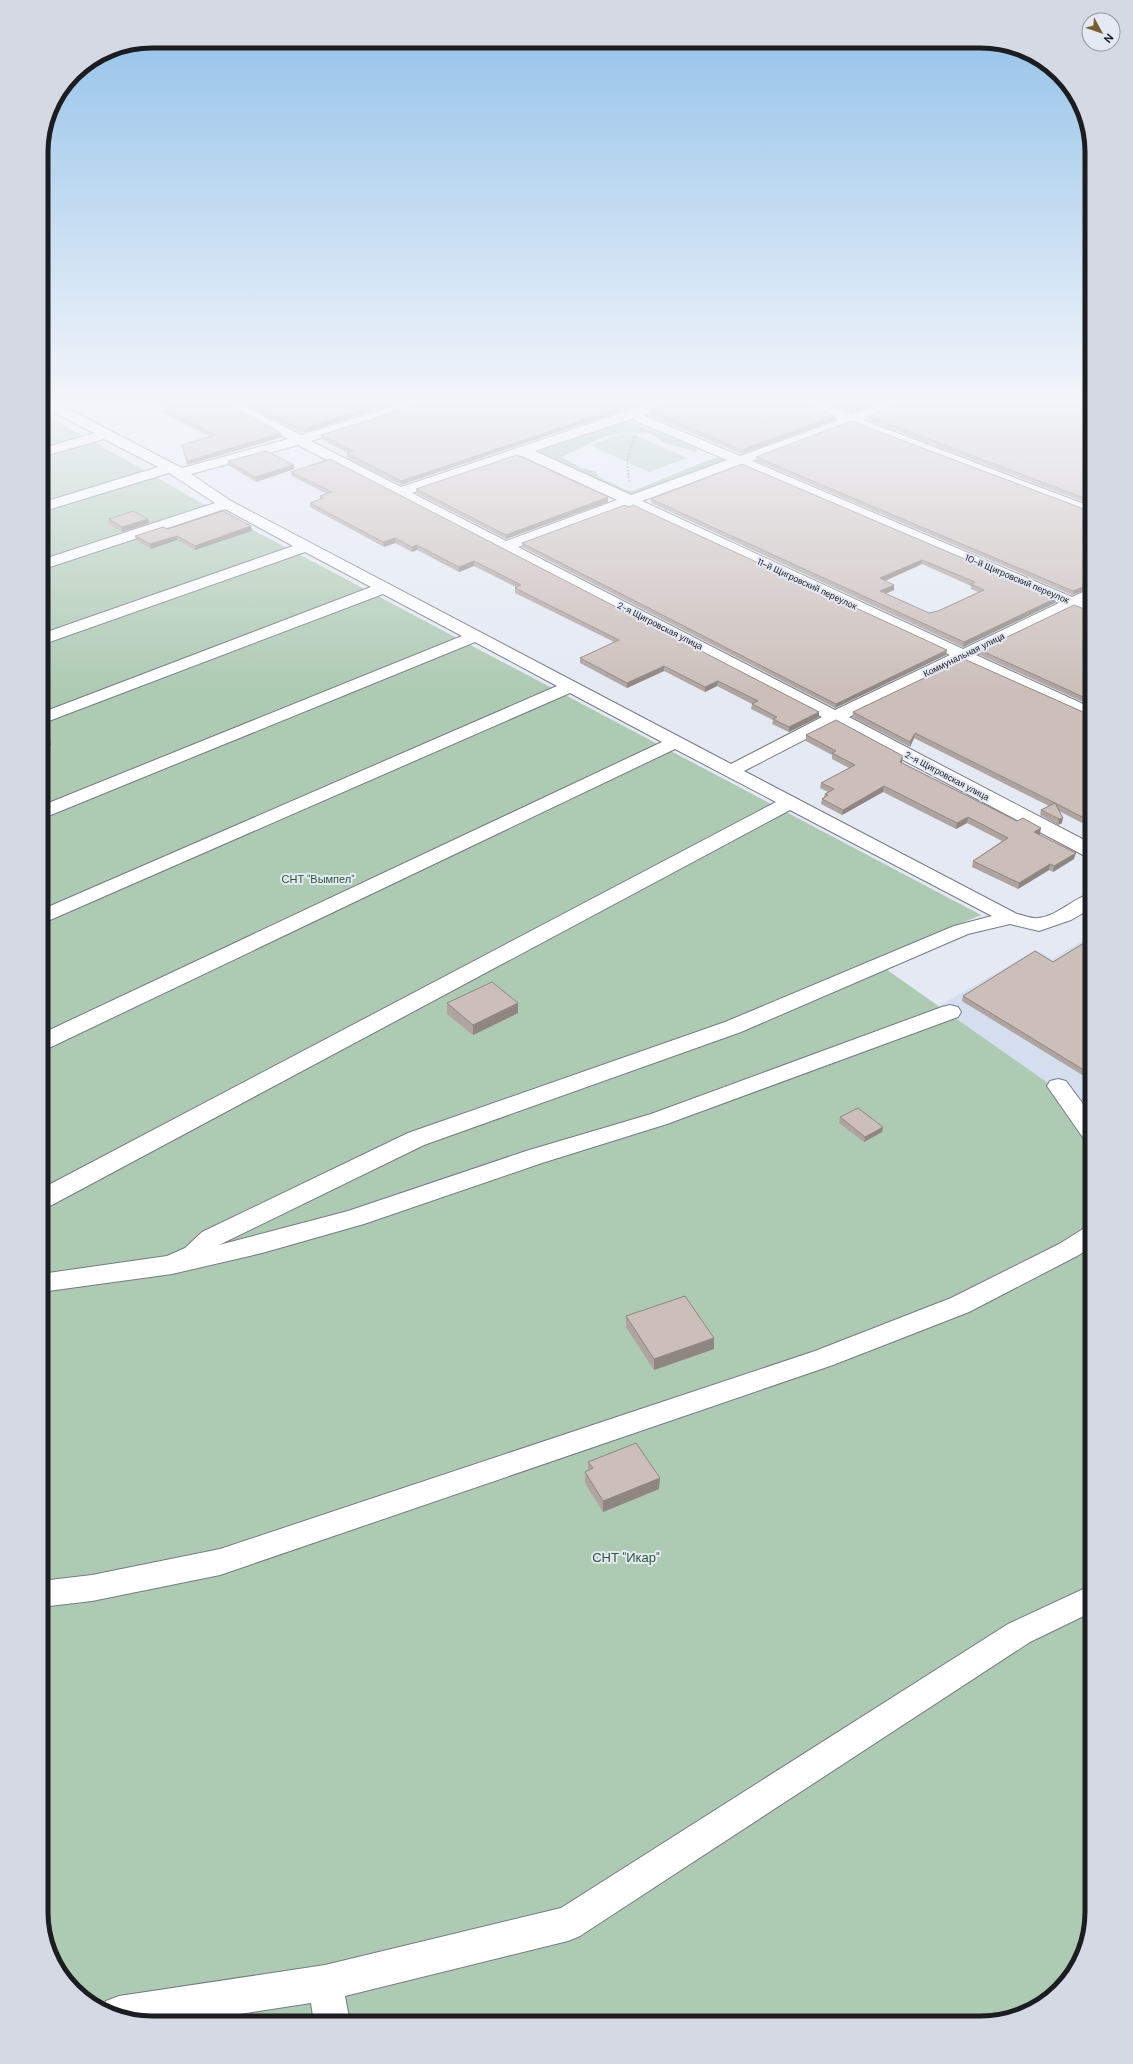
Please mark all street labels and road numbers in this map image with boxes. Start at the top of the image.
street label: 10-й Щигровский переулок [963,552,1071,606]
street label: 11-й Щигровский переулок [755,556,859,612]
street label: 2-я Щигровская улица [615,599,705,653]
street label: Коммунальная улица [921,630,1007,680]
street label: 2-я Щигровская улица [902,749,992,803]

